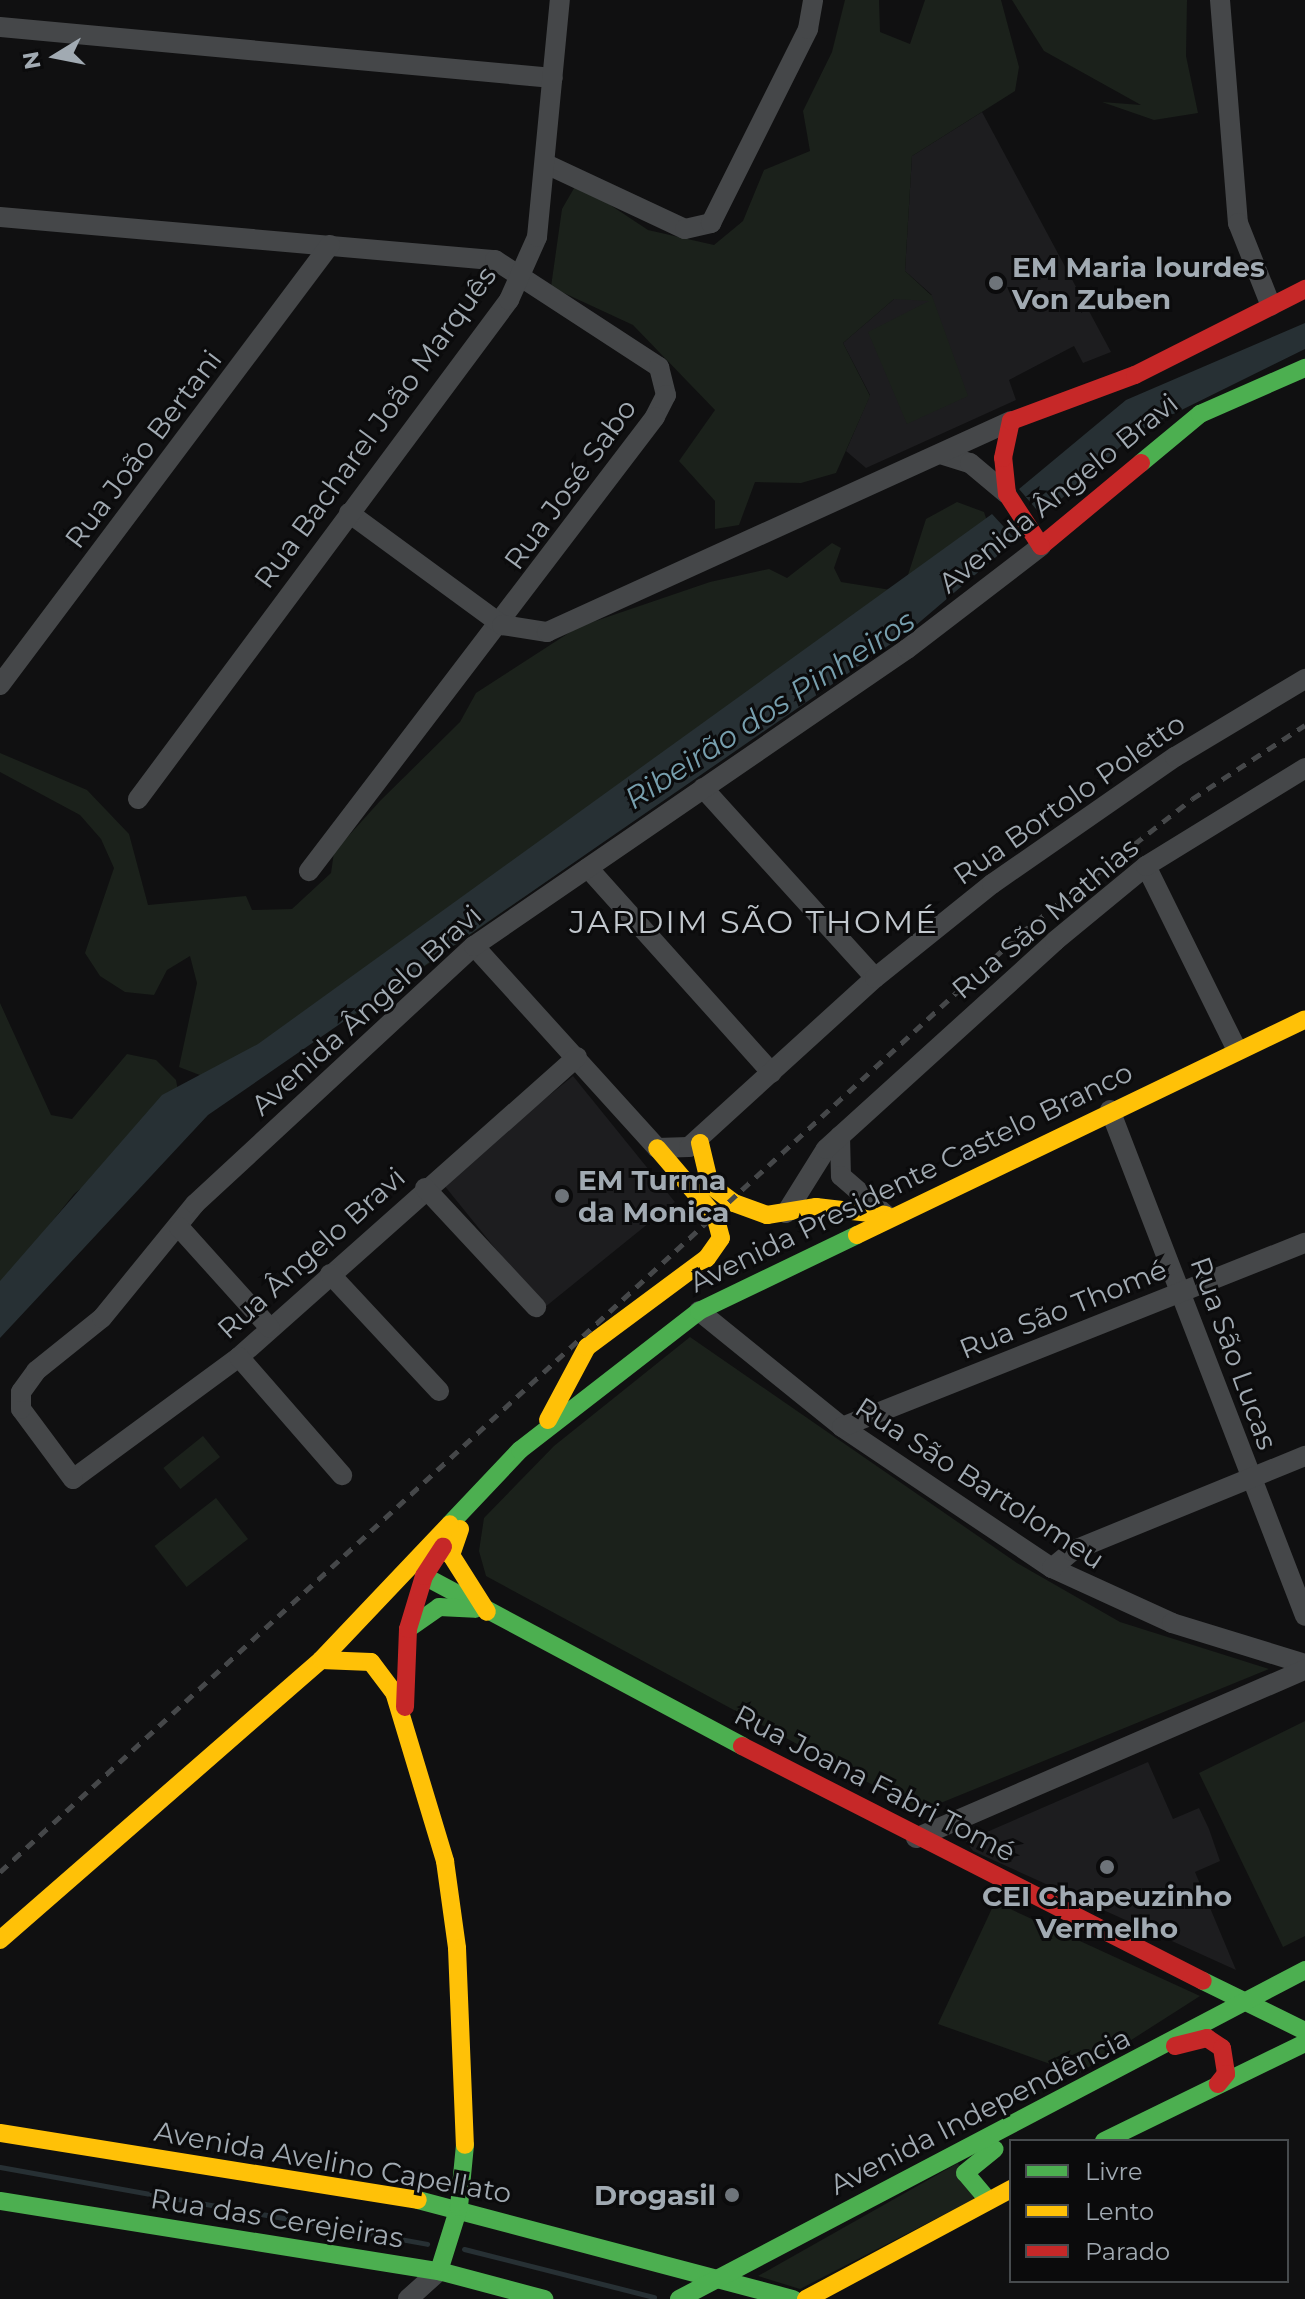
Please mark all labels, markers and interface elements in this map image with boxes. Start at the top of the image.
north arrow [16,16,96,96]
text: N [17,49,47,71]
place label: EM Maria lourdes Von Zuben [1012,250,1265,316]
street label: Rua Bacharel João Marquês [247,260,503,594]
marker: EM Maria lourdes Von Zuben [987,274,1005,292]
street label: Rua João Bertani [58,343,228,555]
street label: Avenida Ângelo Bravi [932,386,1184,600]
street label: Rua José Sabo [497,392,643,576]
water label: Ribeirão dos Pinheiros [618,603,922,817]
street label: Rua Bortolo Poletto [947,706,1191,892]
street label: Rua São Mathias [945,830,1145,1006]
street label: Avenida Ângelo Bravi [244,898,488,1122]
district label: JARDIM SÃO THOMÉ [569,903,939,941]
street label: Avenida Presidente Castelo Branco [684,1055,1138,1299]
street label: Rua Ângelo Bravi [210,1160,412,1346]
place label: EM Turma da Monica [578,1163,729,1229]
marker: EM Turma da Monica [553,1187,571,1205]
street label: Rua São Thomé [954,1252,1172,1366]
street label: Rua São Lucas [1184,1252,1284,1454]
street label: Rua São Bartolomeu [849,1390,1111,1576]
street label: Rua Joana Fabri Tomé [729,1697,1021,1869]
marker: CEI Chapeuzinho Vermelho [1098,1858,1116,1876]
place label: CEI Chapeuzinho Vermelho [982,1879,1232,1945]
street label: Avenida Independência [824,2020,1136,2202]
street label: Avenida Avelino Capellato [152,2114,514,2210]
legend [1009,2139,1289,2283]
text: Livre [1085,2157,1142,2186]
place label: Drogasil [594,2178,716,2212]
street label: Rua das Cerejeiras [148,2181,406,2255]
marker: Drogasil [723,2186,741,2204]
text: Lento [1085,2197,1154,2226]
text: Parado [1085,2237,1170,2266]

